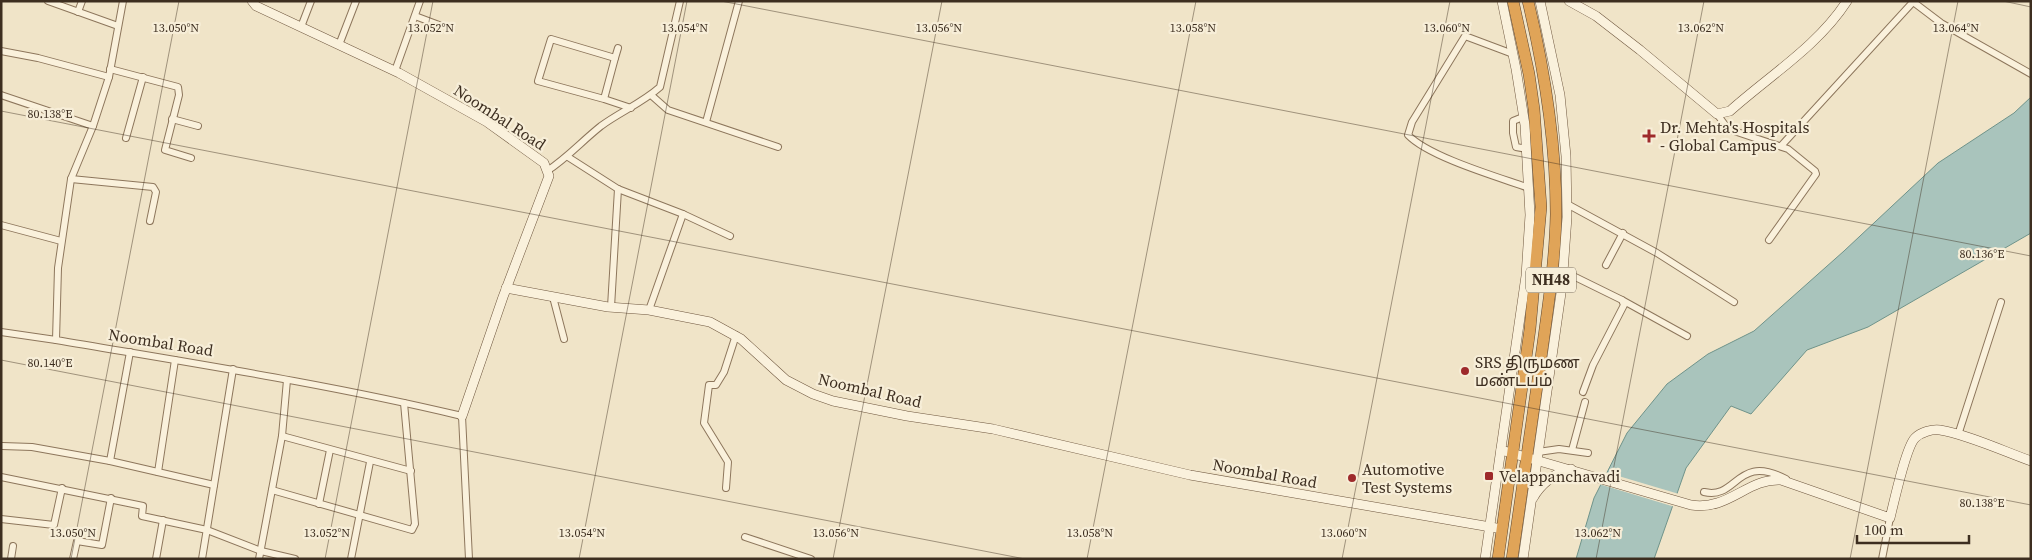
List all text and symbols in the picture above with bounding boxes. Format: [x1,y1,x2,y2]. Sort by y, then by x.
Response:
text: 13.050°N [153,20,199,36]
text: 13.052°N [408,20,454,36]
text: 13.054°N [662,20,708,36]
text: 13.056°N [916,20,962,36]
text: 13.058°N [1170,20,1216,36]
text: 13.060°N [1424,20,1470,36]
text: 13.062°N [1678,20,1724,36]
text: 13.064°N [1933,20,1979,36]
street label: Noombal Road [450,79,550,155]
text: 80.138°E [28,106,72,122]
place label: Dr. Mehta's Hospitals - Global Campus [1660,116,1809,156]
marker: Dr. Mehta's Hospitals - Global Campus [1642,129,1656,143]
text: 80.136°E [1960,246,2004,262]
road number: NH48 [1526,268,1576,292]
street label: Noombal Road [107,323,215,361]
place label: SRS திருமண மண்டபம் [1475,351,1580,391]
text: 80.140°E [28,355,72,371]
marker: SRS திருமண மண்டபம் [1459,365,1471,377]
street label: Noombal Road [816,367,924,413]
street label: Noombal Road [1211,453,1319,493]
place label: Automotive Test Systems [1362,458,1452,498]
place label: Velappanchavadi [1499,465,1620,487]
marker: Velappanchavadi [1483,470,1495,482]
marker: Automotive Test Systems [1346,472,1358,484]
text: 80.138°E [1960,495,2004,511]
scale bar [1857,512,1970,544]
text: 100 m [1864,519,1904,540]
text: 13.050°N [50,525,96,541]
text: 13.052°N [304,525,350,541]
text: 13.054°N [559,525,605,541]
text: 13.056°N [813,525,859,541]
text: 13.058°N [1067,525,1113,541]
text: 13.060°N [1321,525,1367,541]
text: 13.062°N [1575,525,1621,541]

